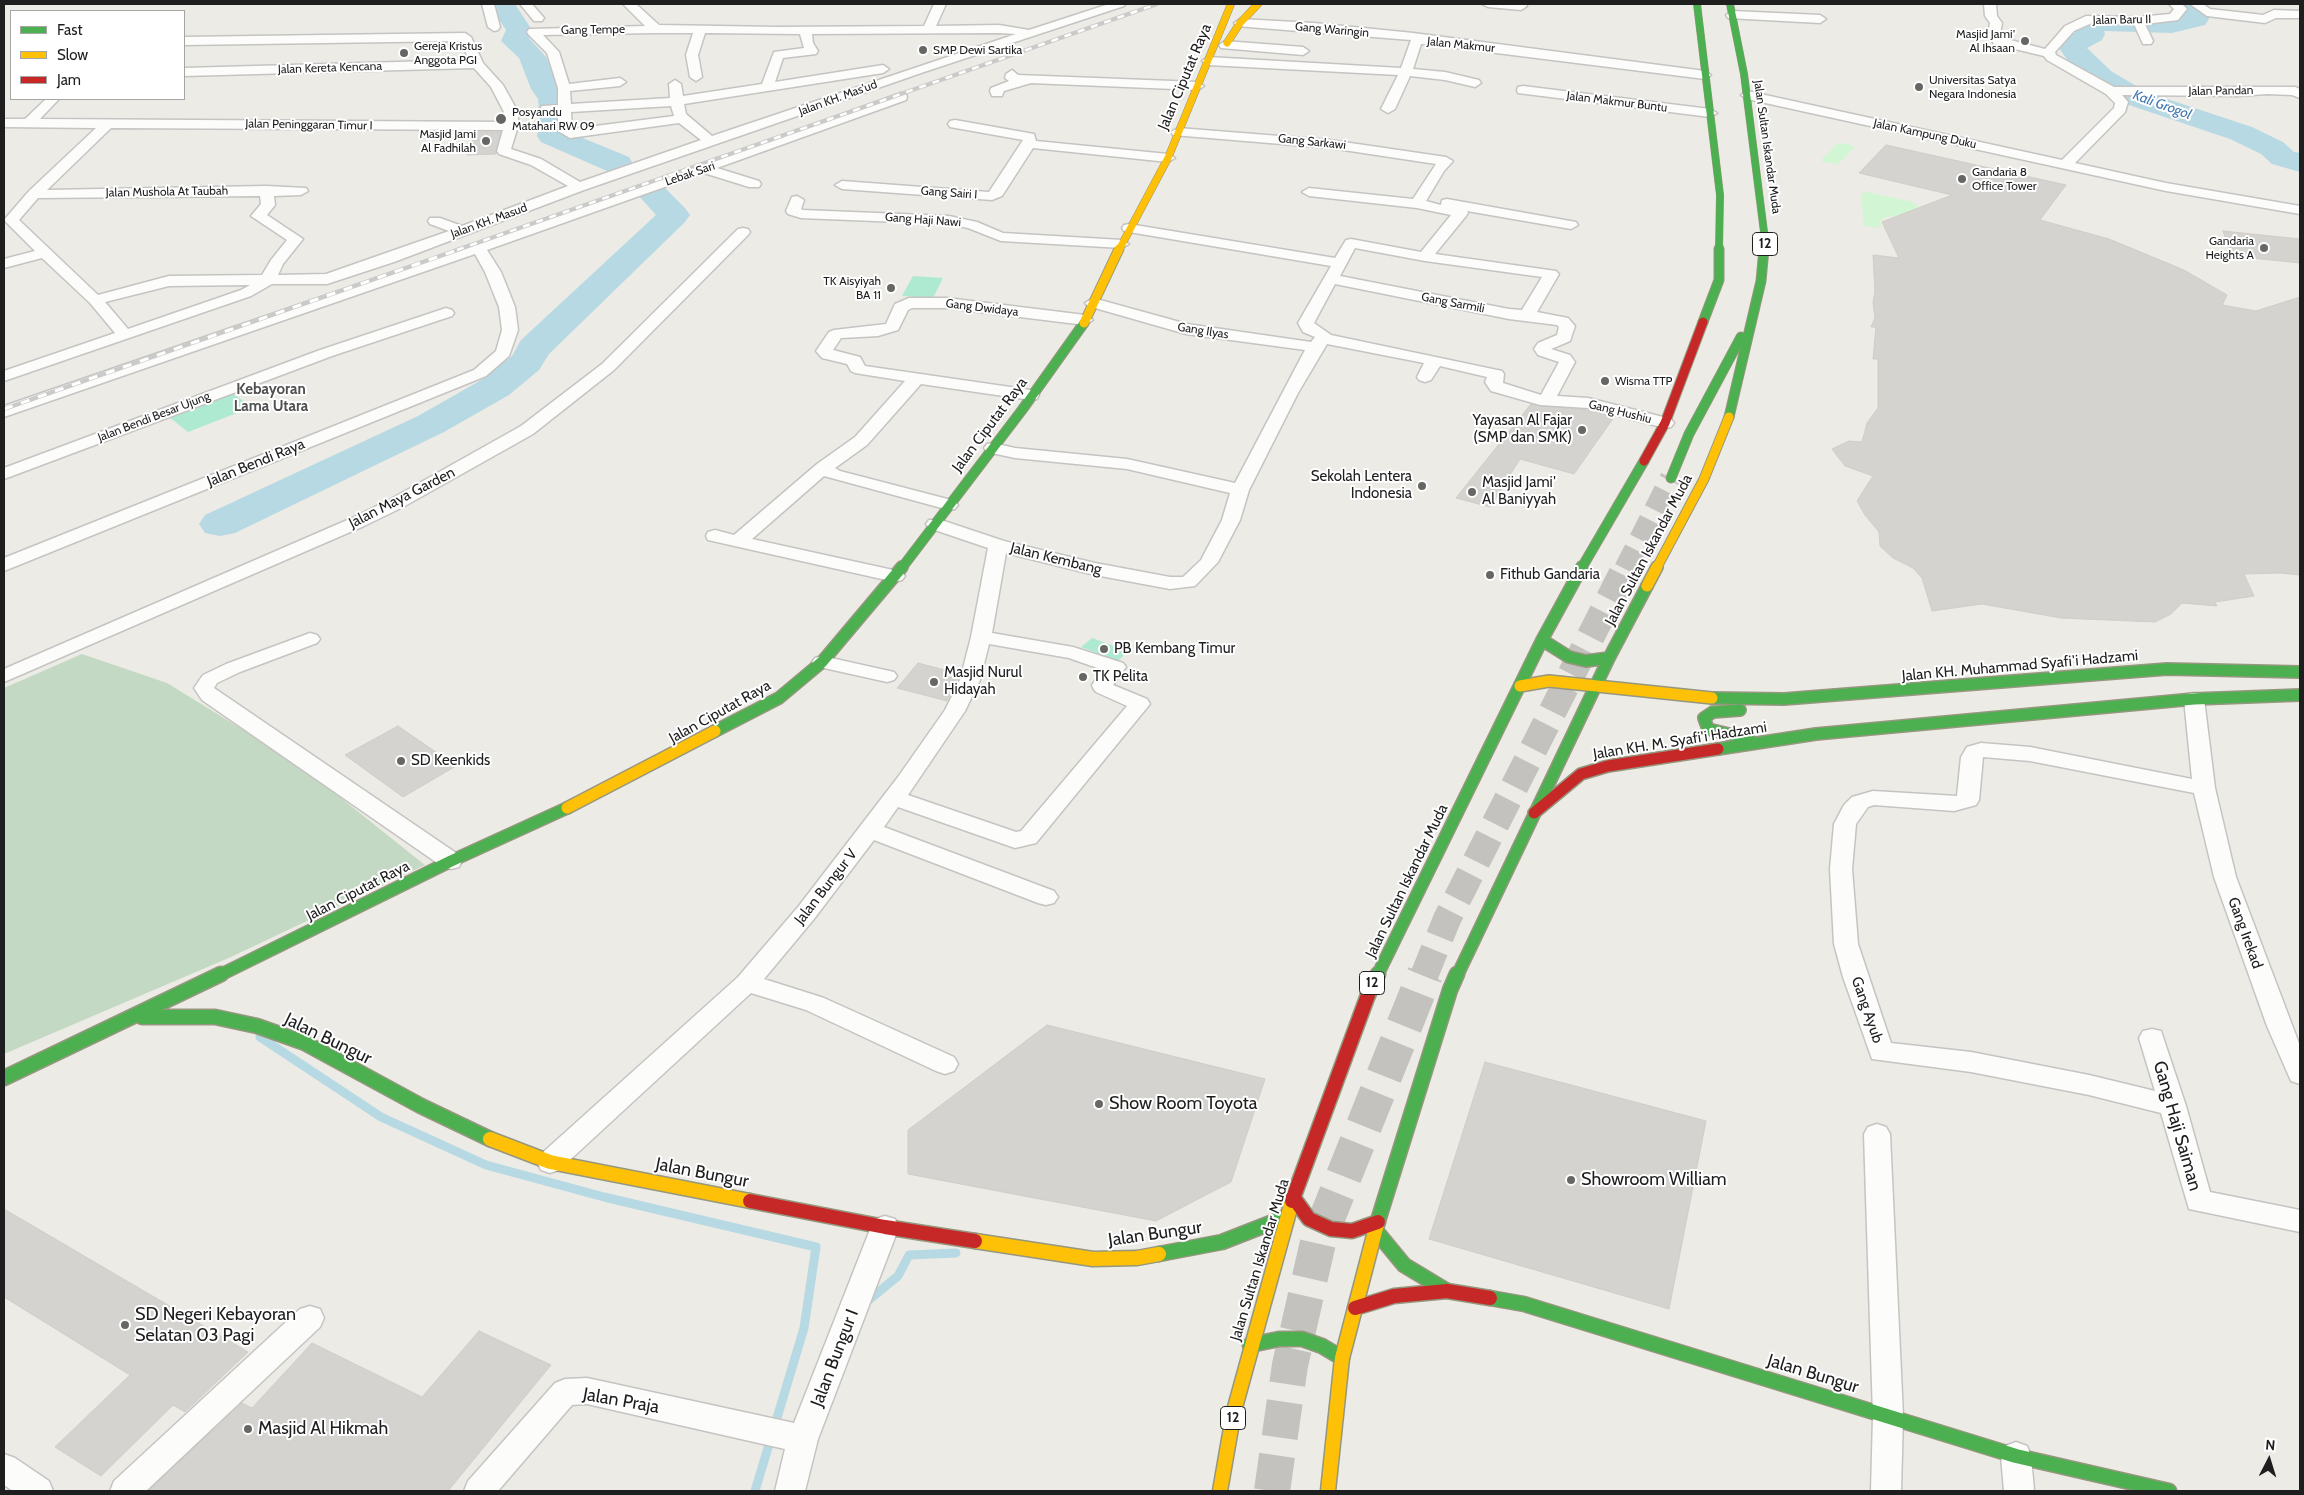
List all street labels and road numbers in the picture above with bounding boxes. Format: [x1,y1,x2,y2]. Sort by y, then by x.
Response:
street label: Jalan Baru II [2093,12,2151,28]
street label: Gang Waringin [1294,20,1370,40]
street label: Jalan Ciputat Raya [1155,21,1215,133]
street label: Gang Tempe [561,22,625,38]
street label: Jalan Makmur [1426,34,1496,56]
street label: Jalan Kereta Kencana [278,59,382,77]
street label: Jalan KH. Mas'ud [797,77,879,119]
street label: Jalan Sultan Iskandar Muda [1750,79,1784,215]
street label: Jalan Pandan [2188,83,2254,99]
street label: Jalan Makmur Buntu [1566,89,1668,115]
street label: Jalan Kampung Duku [1872,116,1978,152]
street label: Jalan Peninggaran Timur I [245,117,373,133]
street label: Gang Sarkawi [1277,131,1347,153]
street label: Lebak Sari [663,159,717,189]
street label: Jalan Mushola At Taubah [106,184,228,200]
street label: Gang Sairi I [920,184,978,202]
street label: Jalan KH. Masud [449,200,529,242]
street label: Gang Haji Nawi [884,210,962,230]
road number: 12 [1752,232,1778,255]
street label: Gang Sarmili [1420,290,1486,316]
street label: Gang Dwidaya [945,296,1019,320]
street label: Gang Ilyas [1176,320,1230,342]
street label: Jalan Ciputat Raya [949,374,1031,476]
street label: Jalan Bendi Besar Ujung [96,389,212,445]
street label: Gang Hushiu [1587,397,1653,427]
street label: Jalan Bendi Raya [204,435,308,491]
street label: Jalan Maya Garden [346,464,458,532]
street label: Jalan Sultan Iskandar Muda [1601,471,1697,629]
street label: Jalan Kembang [1008,539,1104,579]
street label: Jalan KH. Muhammad Syafi'i Hadzami [1901,647,2139,685]
street label: Jalan Ciputat Raya [666,677,774,747]
street label: Jalan KH. M. Syafi'i Hadzami [1592,718,1768,764]
street label: Jalan Sultan Iskandar Muda [1362,801,1452,961]
street label: Jalan Bungur V [791,846,861,928]
street label: Jalan Ciputat Raya [303,857,413,925]
street label: Gang Irekad [2224,895,2266,971]
road number: 12 [1360,971,1384,994]
street label: Gang Ayub [1847,974,1887,1046]
street label: Jalan Bungur [281,1009,375,1069]
street label: Gang Haji Saiman [2148,1059,2206,1193]
street label: Jalan Bungur [654,1153,750,1193]
street label: Jalan Sultan Iskandar Muda [1227,1177,1293,1343]
street label: Jalan Bungur [1107,1217,1203,1251]
street label: Jalan Bungur I [806,1306,864,1410]
street label: Jalan Bungur [1765,1350,1861,1398]
street label: Jalan Praja [581,1384,661,1418]
road number: 12 [1220,1406,1246,1430]

